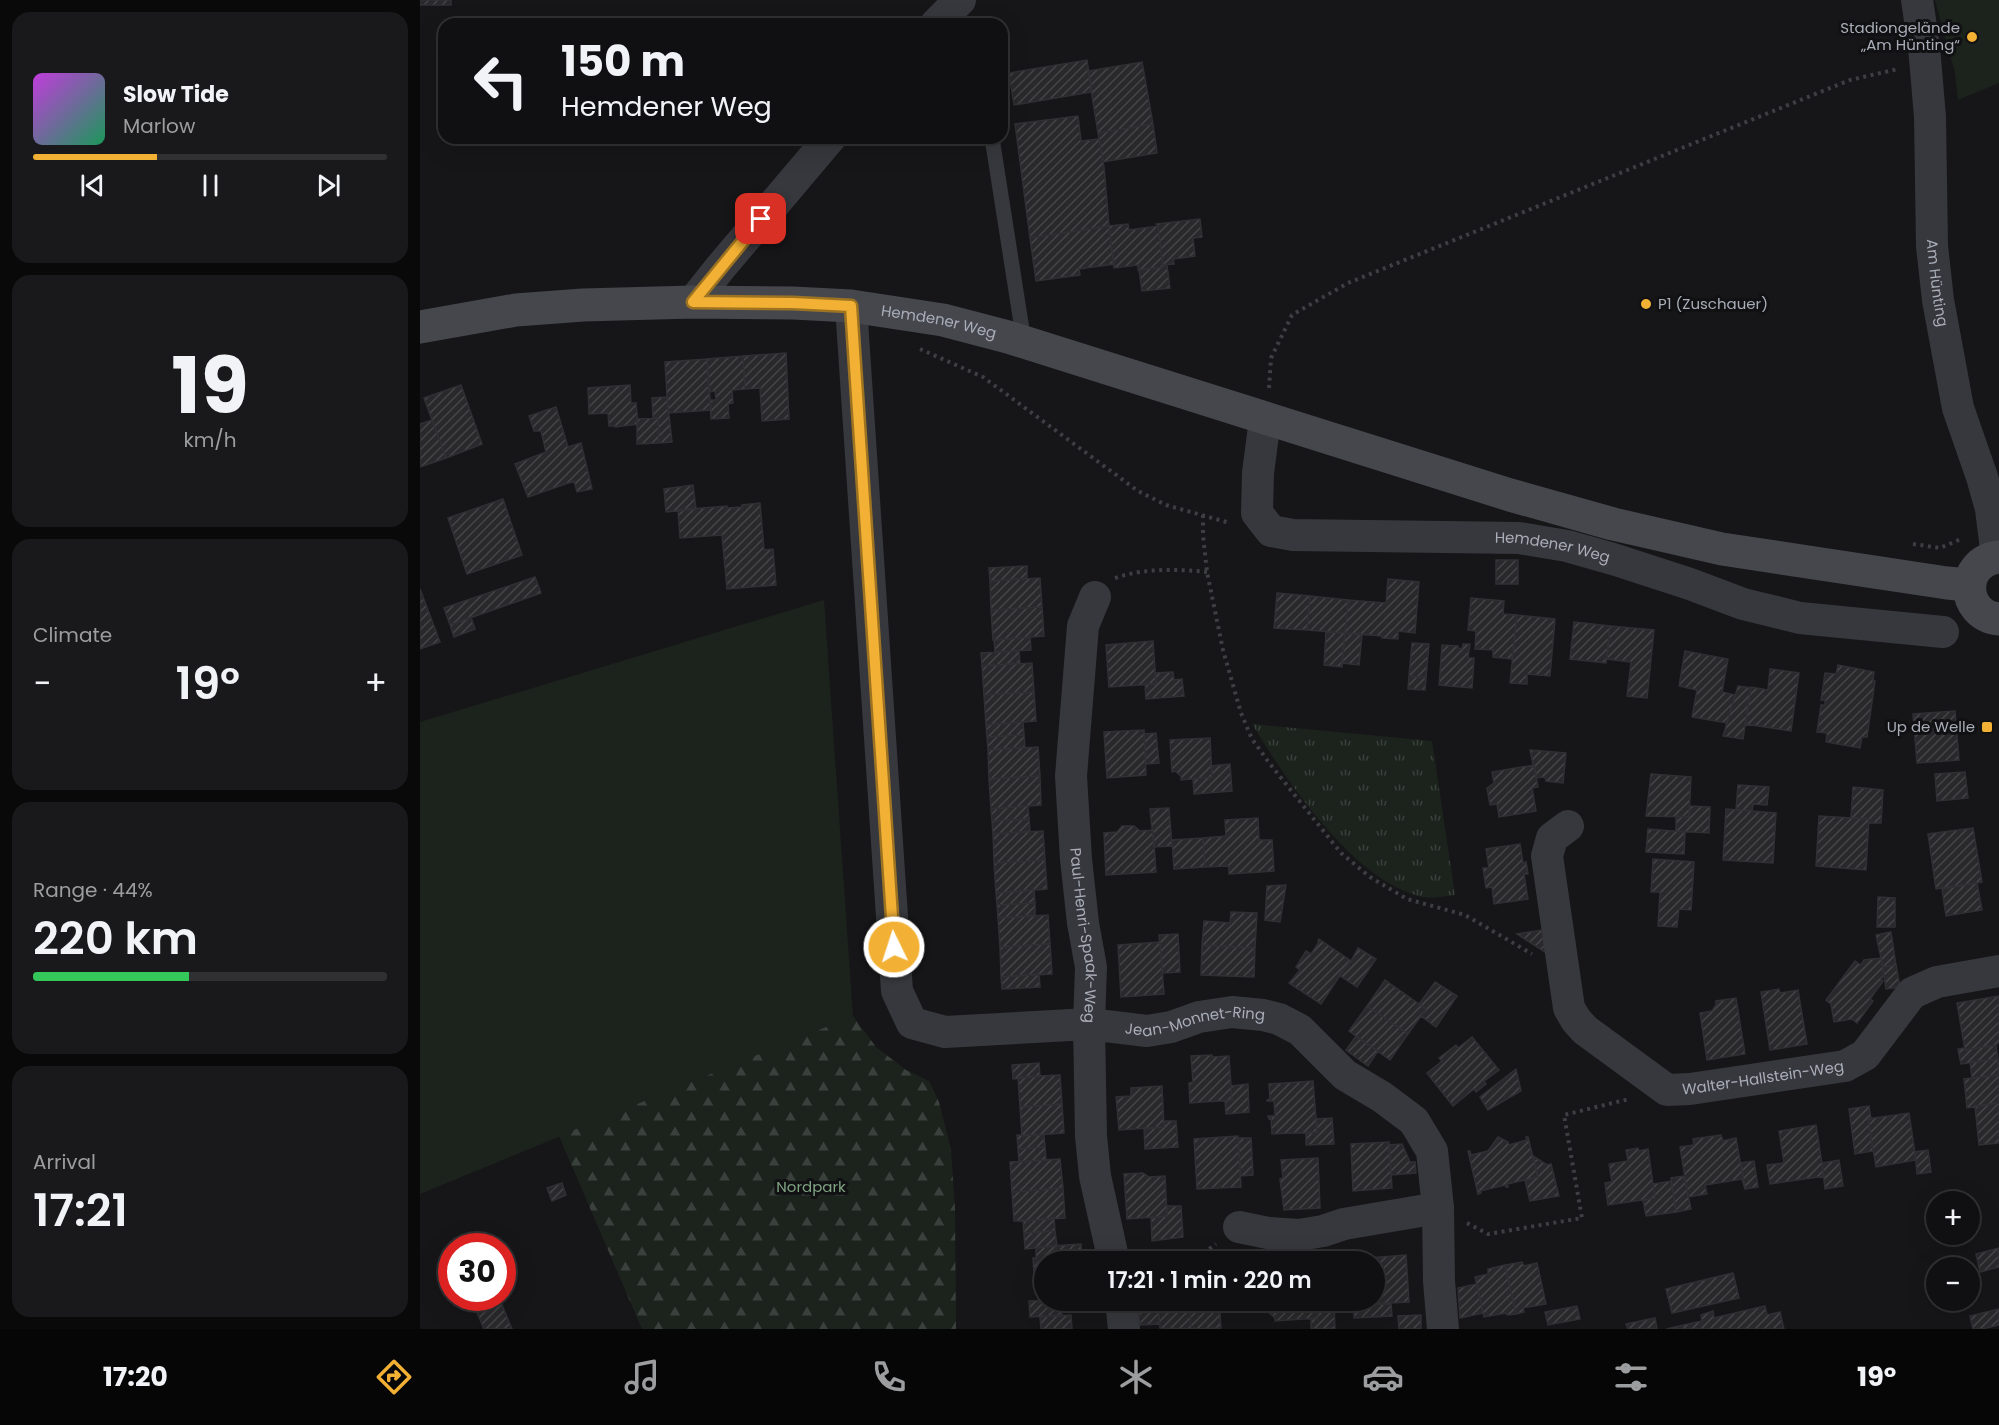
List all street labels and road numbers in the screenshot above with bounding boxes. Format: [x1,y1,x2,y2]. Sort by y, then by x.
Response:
street label: Am Hünting [1922,239,1954,328]
street label: Hemdener Weg [880,300,999,344]
street label: Hemdener Weg [1495,526,1613,568]
street label: Paul-Henri-Spaak-Weg [1065,847,1102,1024]
street label: Jean-Monnet-Ring [1124,1001,1266,1042]
street label: Walter-Hallstein-Weg [1682,1055,1845,1099]

